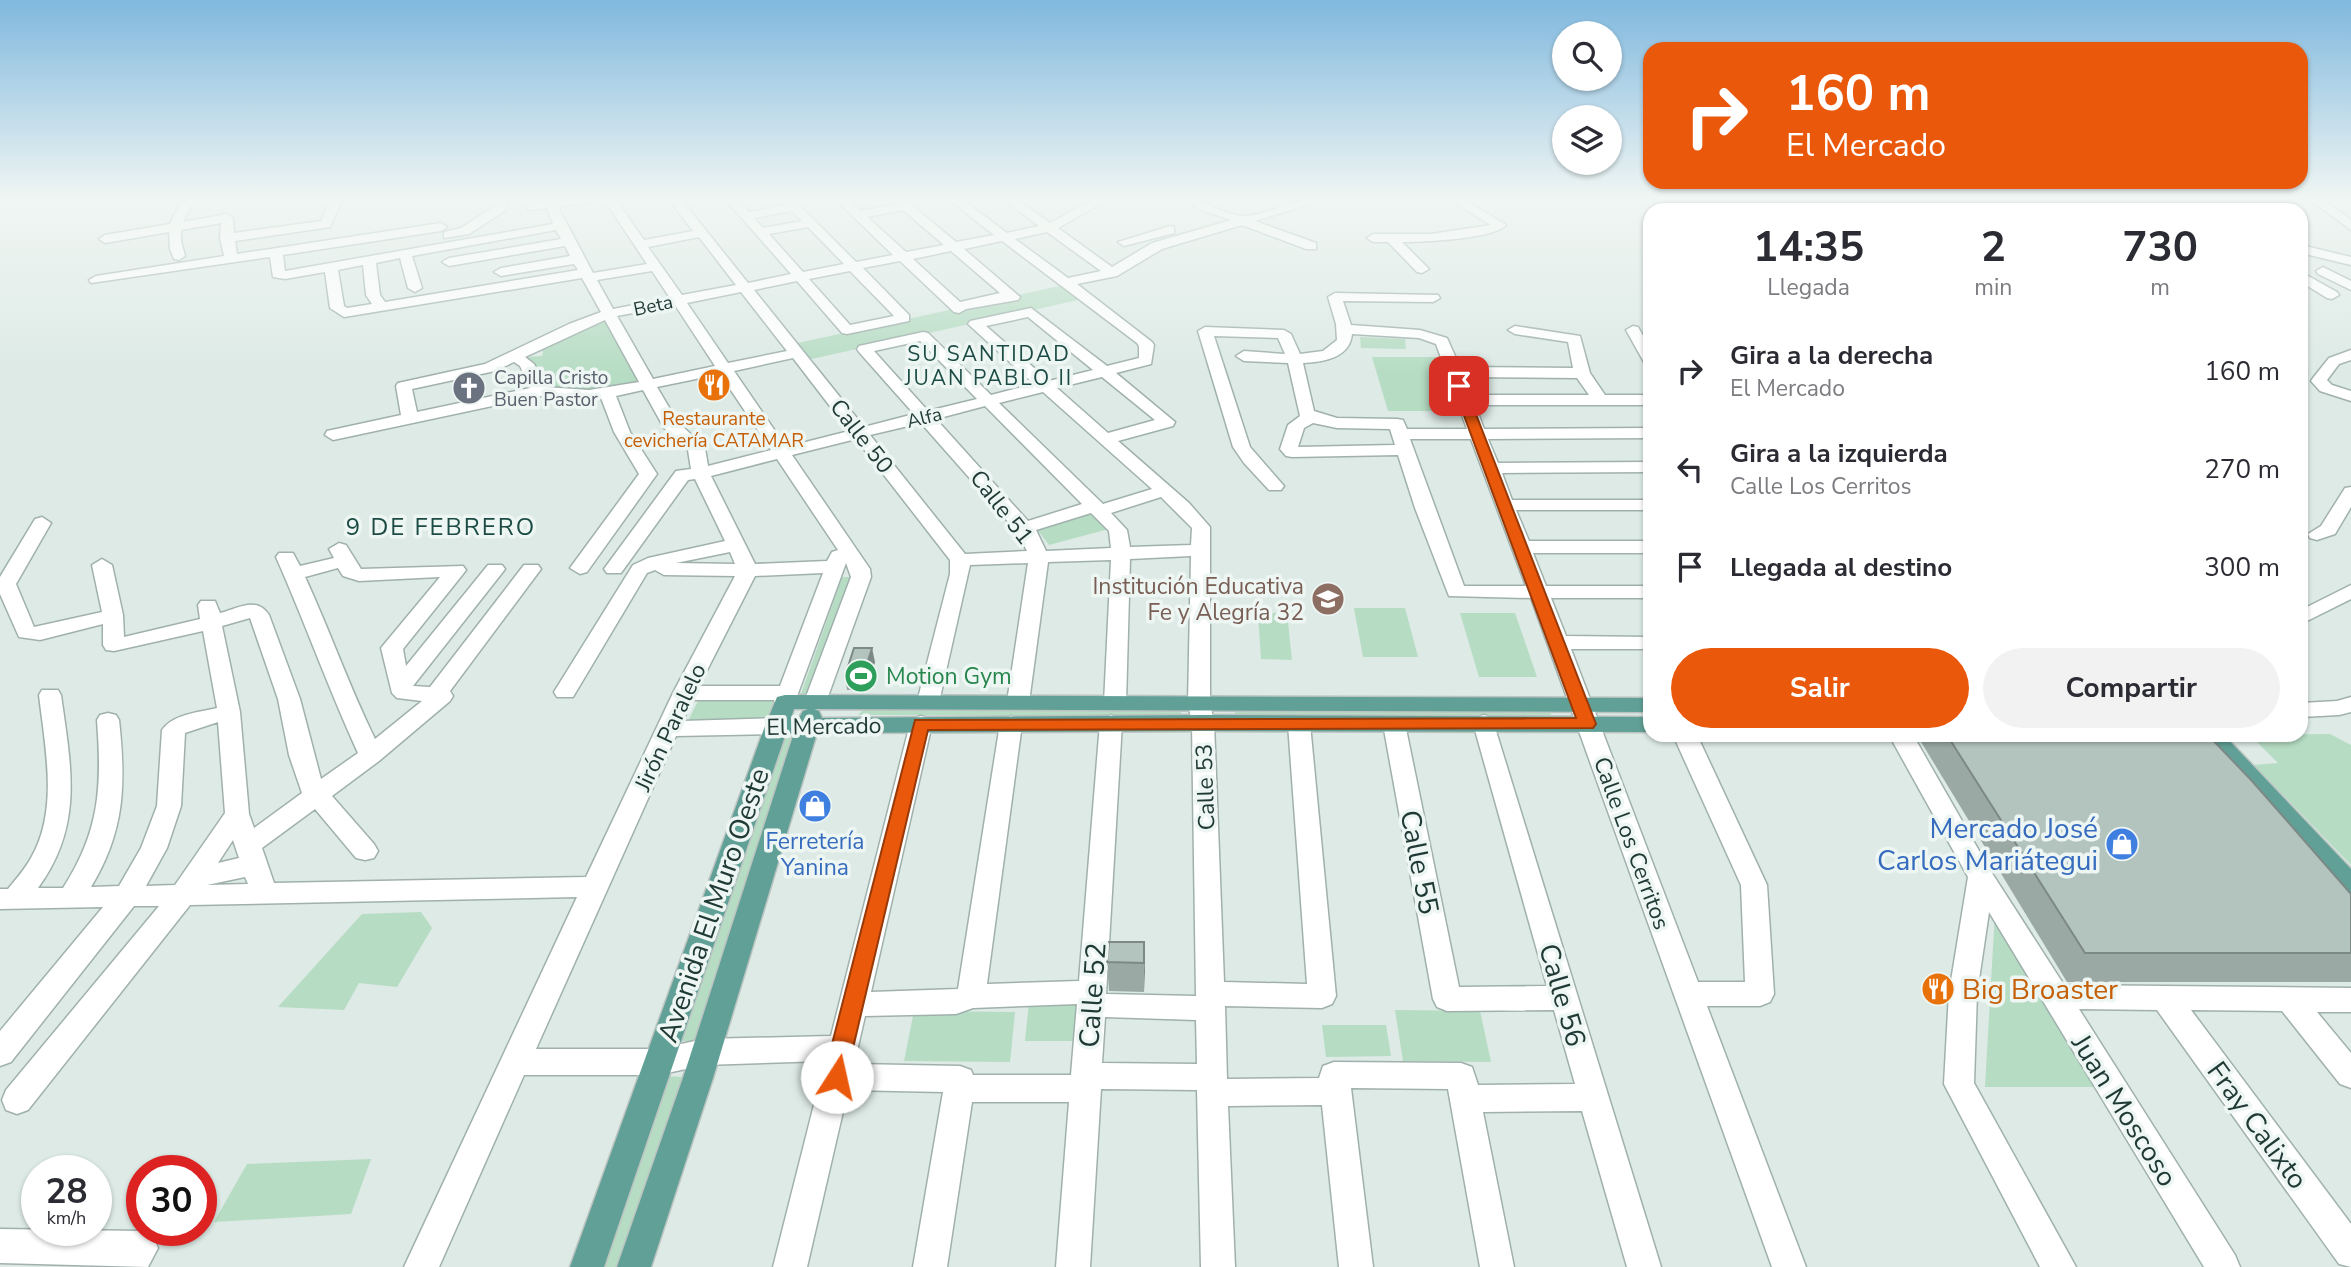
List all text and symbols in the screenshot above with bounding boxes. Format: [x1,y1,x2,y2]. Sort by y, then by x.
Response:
map controls [1552,21,1622,175]
button: search [1552,21,1622,91]
text: 160 m [1786,60,1930,127]
icon: right [1671,70,1762,161]
button: layers [1552,105,1622,175]
text: El Mercado [1786,124,1946,167]
text: 14:35 [1753,219,1864,276]
text: 2 [1981,219,2006,276]
text: 730 [2122,219,2198,276]
text: Llegada [1767,272,1850,303]
text: min [1974,272,2012,303]
text: m [2150,272,2170,303]
street label: Beta [631,289,675,323]
text: Gira a la derecha [1730,338,1933,373]
district label: SU SANTIDAD JUAN PABLO II [904,340,1073,392]
icon: right [1671,352,1709,390]
text: 160 m [2204,354,2280,389]
pin [1429,356,1489,416]
place label: Capilla Cristo Buen Pastor [494,365,608,413]
restaurant icon: Restaurante cevichería CATAMAR [695,366,733,404]
icon: arrive [1440,367,1478,405]
church icon: Capilla Cristo Buen Pastor [450,369,488,407]
text: El Mercado [1730,373,1845,404]
street label: Calle 50 [823,393,900,480]
street label: Alfa [904,401,945,435]
place label: Restaurante cevichería CATAMAR [624,406,804,454]
text: Gira a la izquierda [1730,436,1948,471]
icon: left [1671,450,1709,488]
text: 270 m [2204,452,2280,487]
street label: Calle 51 [963,464,1040,551]
text: Calle Los Cerritos [1730,471,1912,502]
district label: 9 DE FEBRERO [346,511,536,543]
icon: arrive [1671,548,1709,586]
text: Llegada al destino [1730,550,1952,585]
text: 300 m [2204,550,2280,585]
place label: Institución Educativa Fe y Alegría 32 [1092,571,1304,628]
school or university icon: Institución Educativa Fe y Alegría 32 [1309,580,1347,618]
button: Salir [1671,648,1969,728]
button: Compartir [1983,648,2280,728]
sports icon: Motion Gym [842,657,880,695]
street label: Jirón Paralelo [627,658,714,797]
place label: Motion Gym [886,661,1012,692]
street label: El Mercado [766,710,882,743]
street label: Calle 53 [1188,743,1223,831]
street label: Calle Los Cerritos [1586,753,1677,934]
street label: Avenida El Muro Oeste [649,763,779,1048]
shop icon: Ferretería Yanina [796,787,834,825]
street label: Calle 55 [1390,807,1448,918]
place label: Mercado José Carlos Mariátegui [1877,810,2098,880]
shop icon: Mercado José Carlos Mariátegui [2103,825,2141,863]
place label: Ferretería Yanina [766,826,864,883]
street label: Calle 56 [1529,939,1595,1051]
street label: Calle 52 [1070,941,1116,1049]
restaurant icon: Big Broaster [1919,970,1957,1008]
place label: Big Broaster [1962,971,2118,1009]
street label: Juan Moscoso [2062,1026,2186,1194]
position arrow [800,1040,874,1114]
street label: Fray Calixto [2198,1054,2316,1197]
speed limit sign: 30 [126,1155,217,1246]
text: 28 [45,1168,88,1215]
text: km/h [47,1206,86,1230]

